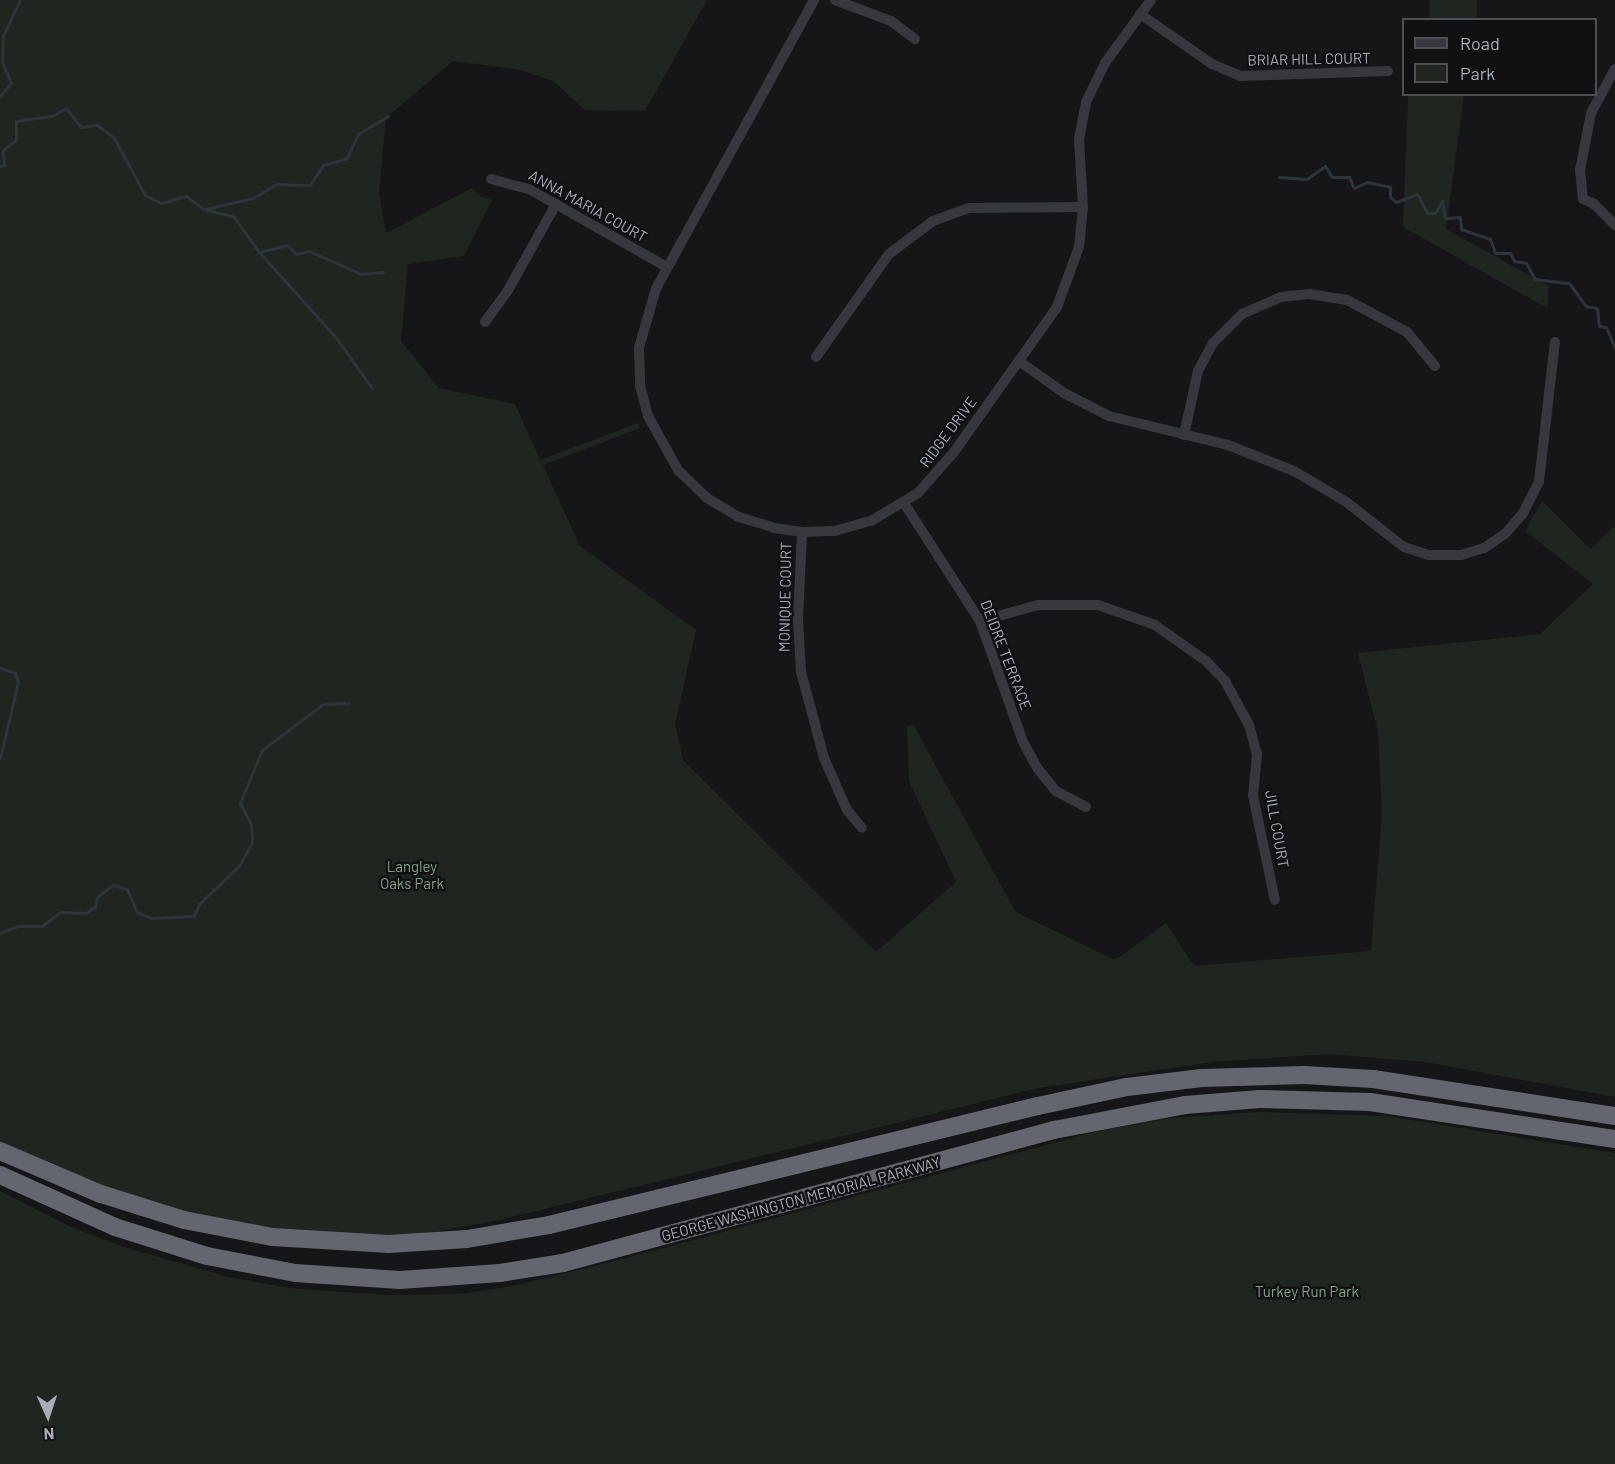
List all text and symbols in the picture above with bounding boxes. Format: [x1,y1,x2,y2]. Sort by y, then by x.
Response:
legend [1402,18,1597,96]
text: Road [1460,32,1500,54]
street label: BRIAR HILL COURT [1247,49,1371,69]
text: Park [1460,62,1495,84]
street label: ANNA MARIA COURT [526,166,650,246]
street label: RIDGE DRIVE [916,393,980,471]
street label: MONIQUE COURT [775,542,795,652]
street label: DEIDRE TERRACE [977,597,1035,713]
street label: JILL COURT [1261,789,1293,869]
park label: Langley Oaks Park [380,857,444,892]
street label: GEORGE WASHINGTON MEMORIAL PARKWAY [659,1153,943,1245]
park label: Turkey Run Park [1255,1283,1359,1301]
north arrow [18,1386,78,1446]
text: N [43,1425,55,1444]

